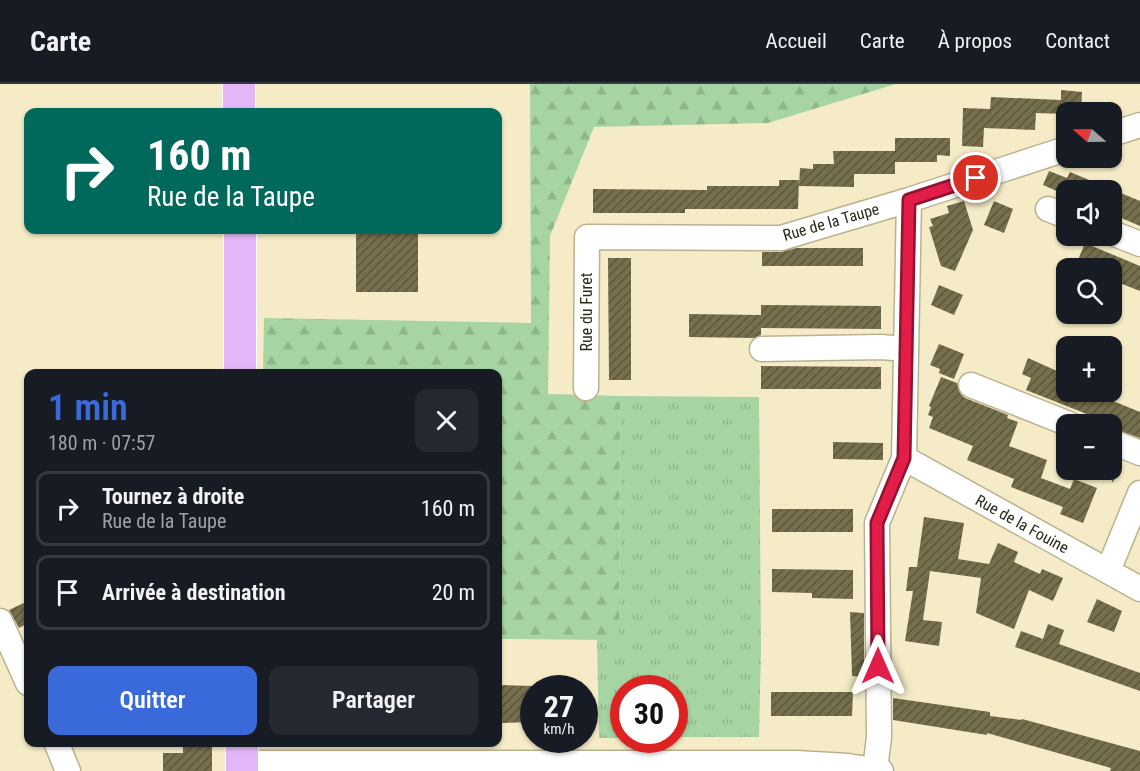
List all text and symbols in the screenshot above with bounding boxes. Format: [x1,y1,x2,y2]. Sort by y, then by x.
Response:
text: Carte [30,25,91,58]
text: Accueil [766,29,827,53]
text: Carte [860,29,905,53]
text: À propos [938,29,1012,53]
text: Contact [1045,29,1110,53]
north arrow [1056,102,1122,168]
map controls [1056,102,1122,480]
text: 160 m [147,131,252,180]
icon: right [48,132,126,210]
pin [950,152,1001,203]
icon: arrive [959,161,992,194]
button: sound [1056,180,1122,246]
text: Rue de la Taupe [147,181,315,213]
street label: Rue de la Taupe [781,199,881,245]
button: search [1056,258,1122,324]
street label: Rue du Furet [577,272,596,351]
button: + [1056,336,1122,402]
text: 1 min [48,387,128,429]
button: close [415,389,478,452]
button: − [1056,414,1122,480]
text: 180 m · 07:57 [48,431,155,455]
text: Tournez à droite [102,484,244,509]
street label: Rue de la Fouine [972,491,1072,557]
icon: right [51,492,84,525]
text: 160 m [421,496,475,521]
text: Rue de la Taupe [102,509,226,533]
icon: arrive [51,576,84,609]
text: Arrivée à destination [102,580,286,605]
text: 20 m [432,580,475,605]
position arrow [846,634,910,698]
button: Quitter [48,666,257,735]
button: Partager [269,666,478,735]
speed limit sign: 30 [610,675,688,753]
text: 27 [544,689,574,724]
text: km/h [544,720,574,738]

